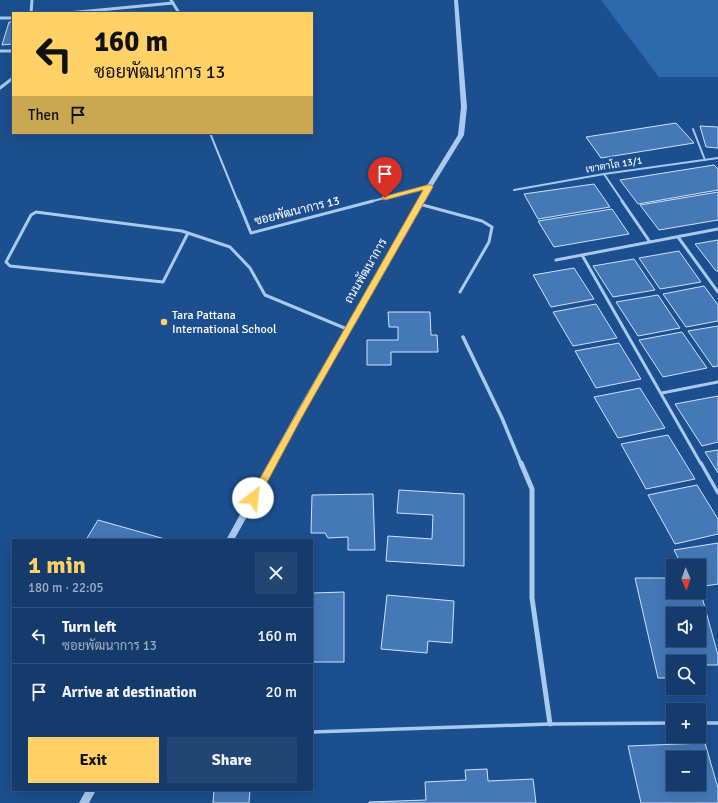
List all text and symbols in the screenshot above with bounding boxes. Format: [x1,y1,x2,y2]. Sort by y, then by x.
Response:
text: 160 m [94,25,168,59]
icon: left [28,28,80,80]
text: ซอยพัฒนาการ 13 [94,61,225,83]
icon: arrive [67,104,89,126]
text: Then [28,106,59,124]
street label: เขาตาโล 13/1 [585,154,643,175]
pin [368,157,402,198]
icon: arrive [374,163,396,185]
street label: ซอยพัฒนาการ 13 [253,193,341,229]
street label: ถนนพัฒนาการ [341,236,391,306]
place label: Tara Pattana International School [172,308,277,337]
marker: Tara Pattana International School [159,317,169,327]
position arrow [232,477,274,519]
text: 1 min [28,550,86,580]
button: close [255,552,297,594]
north arrow [666,559,706,599]
map controls [666,559,706,791]
text: 180 m · 22:05 [28,580,104,596]
button: sound [666,607,706,647]
text: Turn left [62,618,116,636]
icon: left [28,625,50,647]
text: 160 m [257,627,297,645]
text: ซอยพัฒนาการ 13 [62,638,157,654]
button: search [666,655,706,695]
icon: arrive [28,681,50,703]
text: Arrive at destination [62,683,197,701]
text: 20 m [266,683,297,701]
button: + [666,703,706,743]
button: Exit [28,737,159,783]
button: Share [167,737,297,783]
button: − [666,751,706,791]

